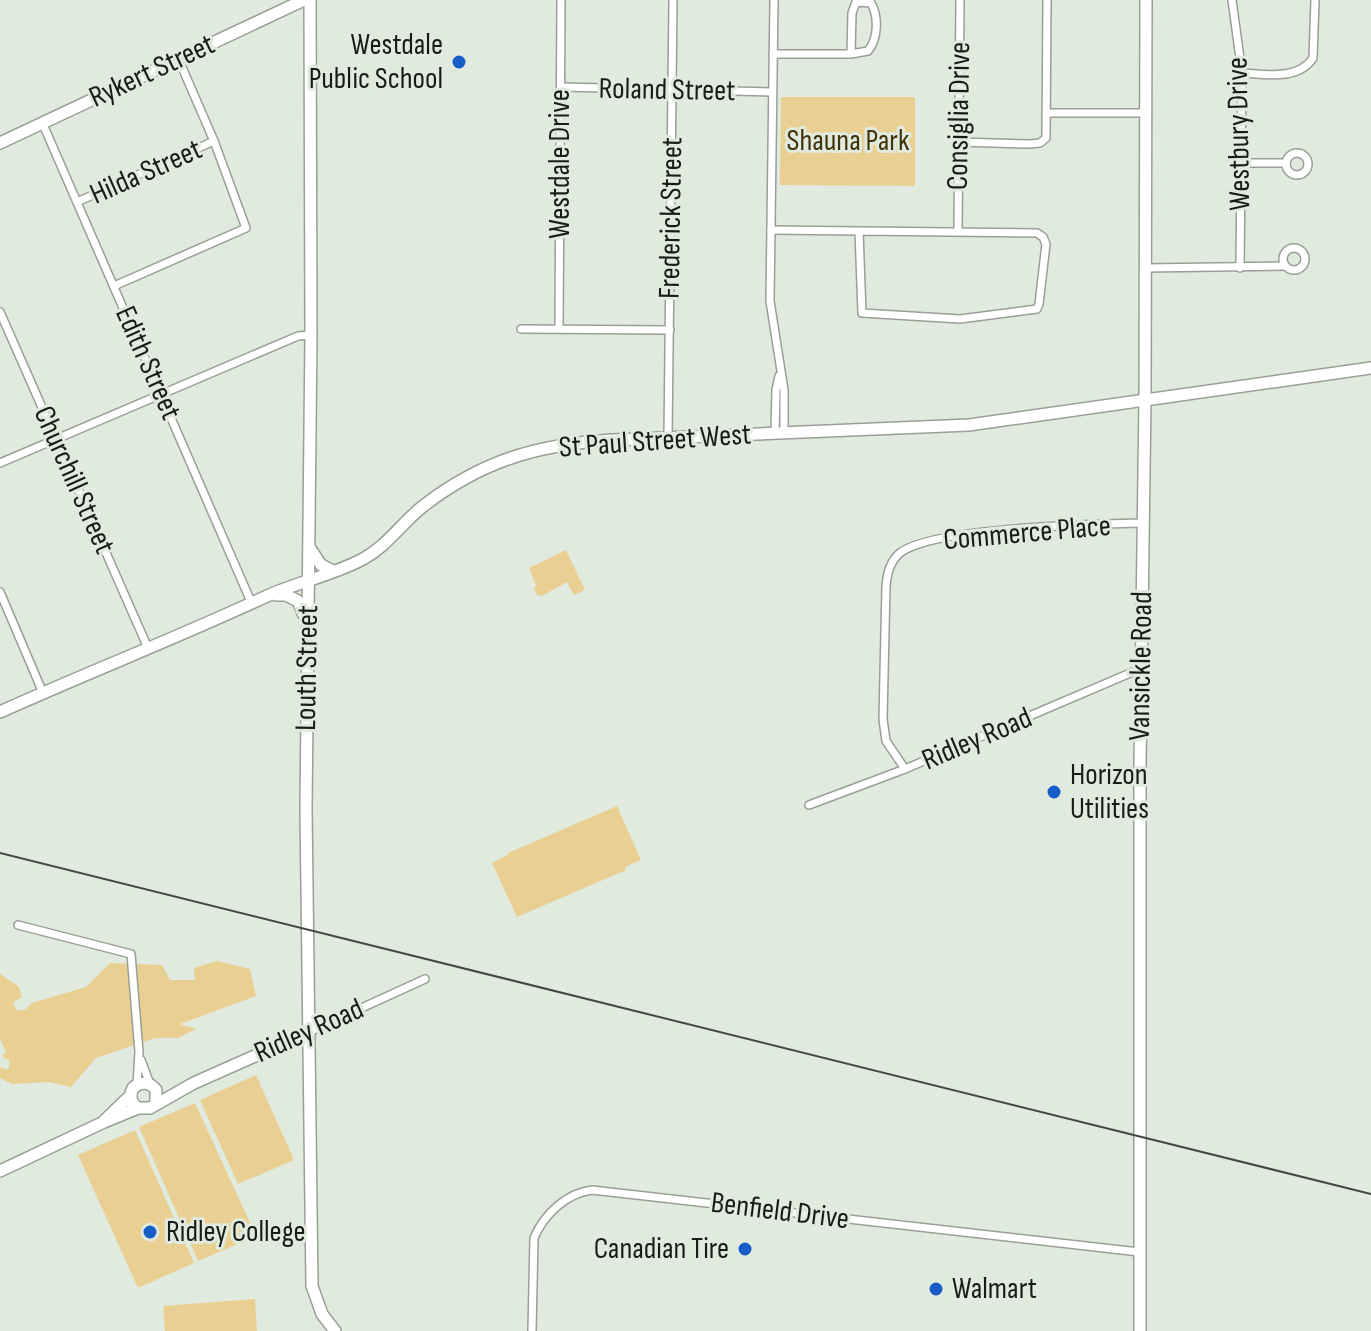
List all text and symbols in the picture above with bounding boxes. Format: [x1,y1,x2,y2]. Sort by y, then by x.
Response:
street label: Rykert Street [84,26,220,116]
place label: Westdale Public School [309,27,443,97]
street label: Consiglia Drive [940,42,978,190]
marker: Westdale Public School [450,53,468,71]
street label: Westbury Drive [1220,57,1258,211]
street label: Roland Street [598,71,736,109]
street label: Westdale Drive [542,89,578,239]
park label: Shauna Park [787,123,910,159]
street label: Hilda Street [85,131,207,213]
street label: Frederick Street [652,137,690,299]
street label: Edith Street [107,301,189,425]
street label: Churchill Street [25,401,123,559]
street label: St Paul Street West [558,416,752,466]
street label: Commerce Place [942,508,1112,558]
street label: Vansickle Road [1122,591,1160,741]
street label: Louth Street [288,605,326,731]
street label: Ridley Road [917,700,1037,778]
place label: Horizon Utilities [1070,757,1149,827]
marker: Horizon Utilities [1045,783,1063,801]
street label: Ridley Road [249,991,369,1071]
street label: Benfield Drive [709,1185,851,1237]
place label: Ridley College [166,1214,306,1250]
marker: Ridley College [141,1223,159,1241]
place label: Canadian Tire [594,1231,729,1267]
marker: Canadian Tire [736,1240,754,1258]
place label: Walmart [952,1271,1037,1307]
marker: Walmart [927,1280,945,1298]

